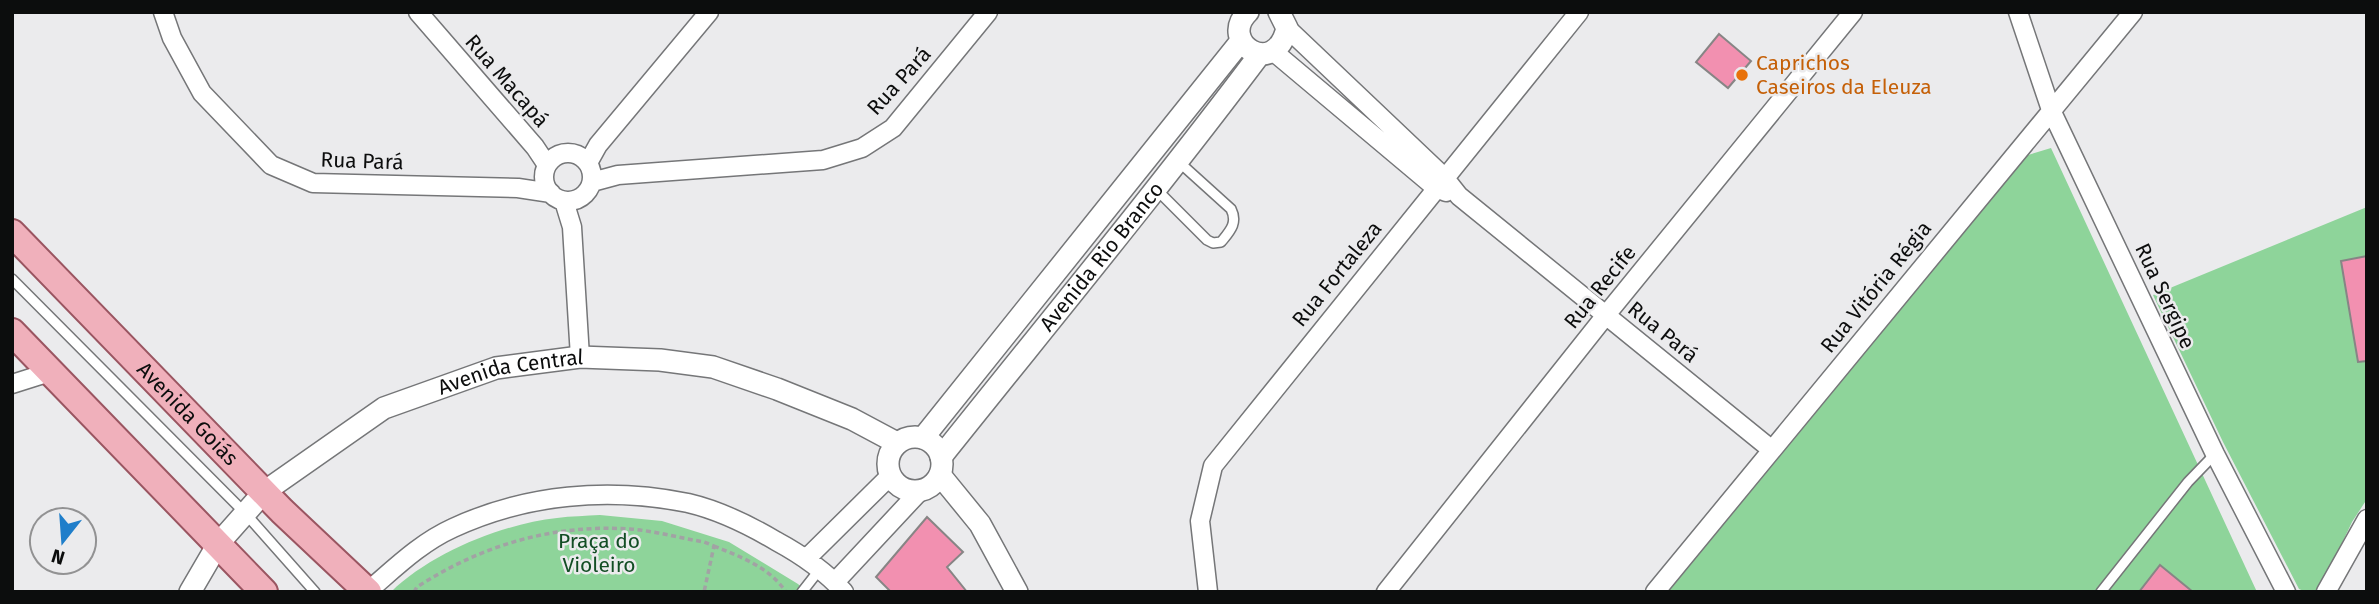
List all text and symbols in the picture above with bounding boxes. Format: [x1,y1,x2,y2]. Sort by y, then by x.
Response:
street label: Rua Macapá [460,29,554,133]
street label: Rua Pará [862,41,936,121]
place label: Caprichos Caseiros da Eleuza [1756,50,1932,100]
marker: Caprichos Caseiros da Eleuza [1734,67,1750,83]
street label: Rua Pará [320,147,404,175]
street label: Avenida Rio Branco [1034,177,1169,336]
street label: Rua Fortaleza [1287,216,1387,332]
street label: Rua Vitória Régia [1815,216,1937,358]
street label: Rua Sergipe [2129,239,2201,353]
street label: Rua Recife [1558,240,1642,334]
street label: Rua Pará [1622,296,1704,368]
street label: Avenida Central [434,344,584,401]
street label: Avenida Goiás [132,357,244,471]
north arrow [28,506,98,576]
park label: Praça do Violeiro [558,528,640,578]
text: N [49,544,68,570]

